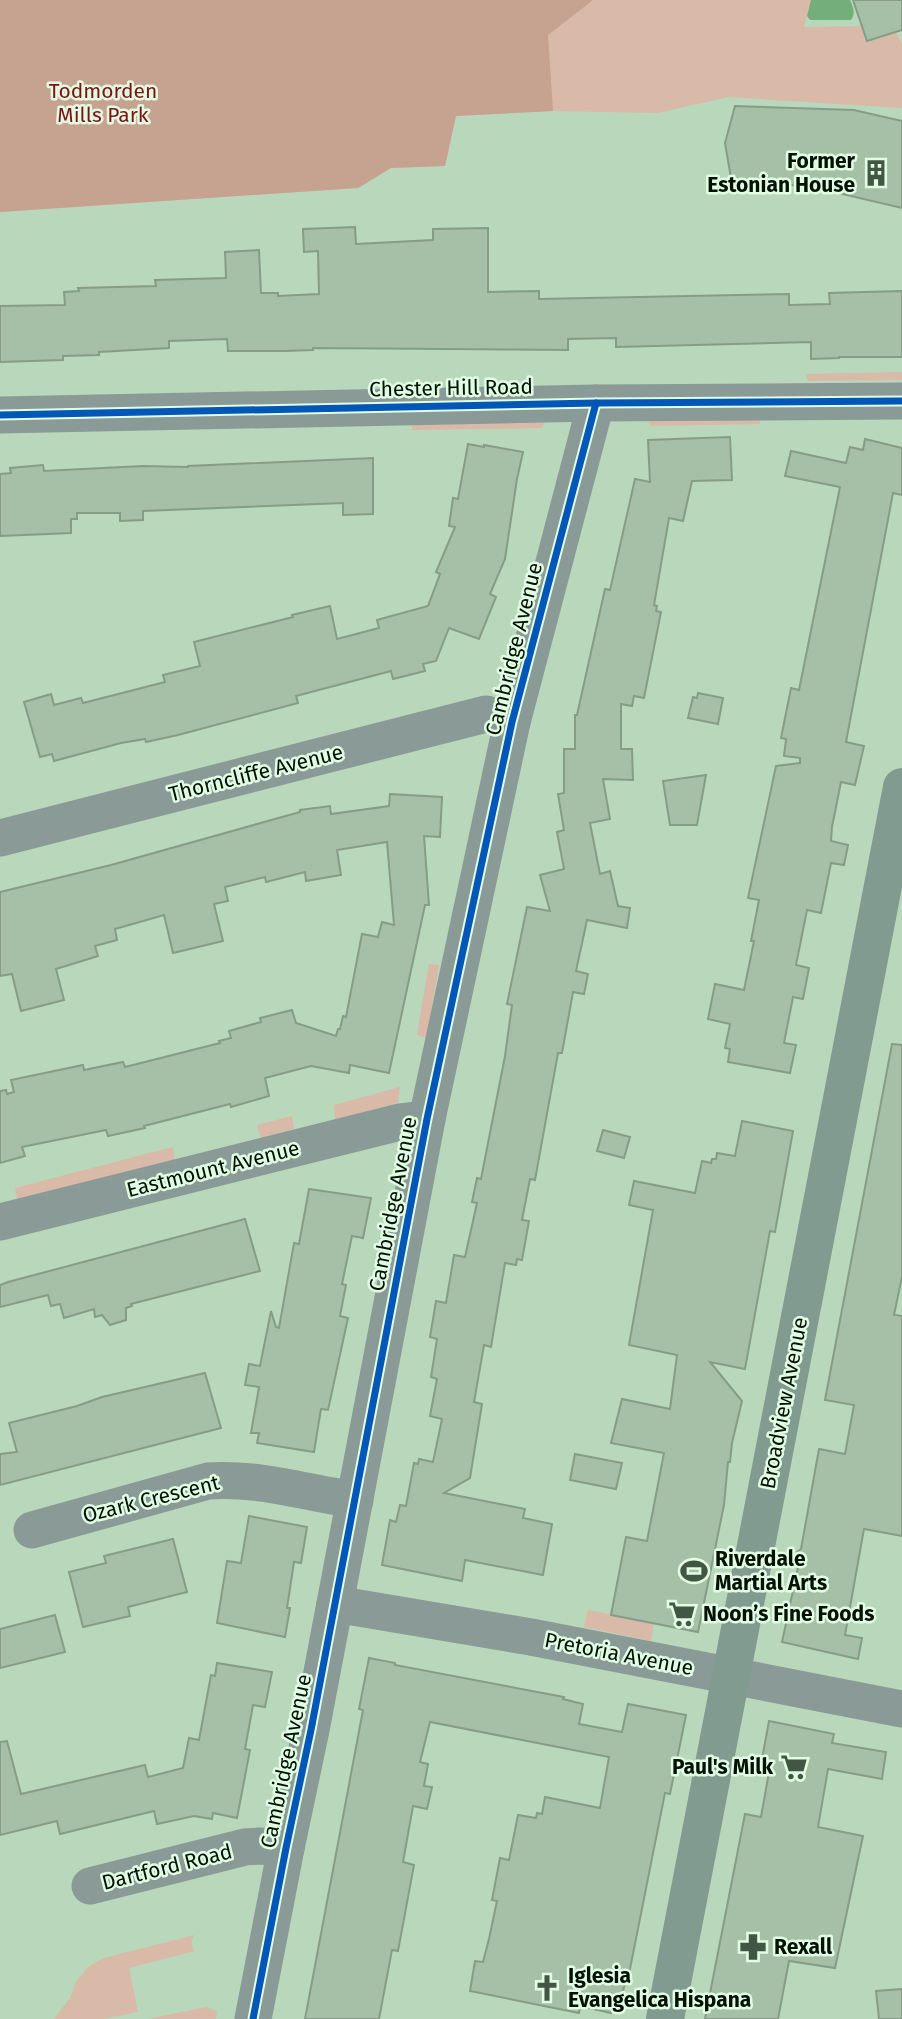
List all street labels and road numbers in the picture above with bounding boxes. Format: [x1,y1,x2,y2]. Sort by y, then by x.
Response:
street label: Chester Hill Road [369,374,533,402]
street label: Cambridge Avenue [480,560,548,738]
street label: Thorncliffe Avenue [166,739,346,807]
street label: Cambridge Avenue [363,1114,423,1294]
street label: Eastmount Avenue [124,1135,302,1203]
street label: Broadview Avenue [755,1315,813,1491]
street label: Ozark Crescent [80,1469,223,1529]
street label: Pretoria Avenue [542,1627,696,1681]
street label: Cambridge Avenue [255,1672,317,1850]
street label: Dartford Road [99,1838,235,1896]

